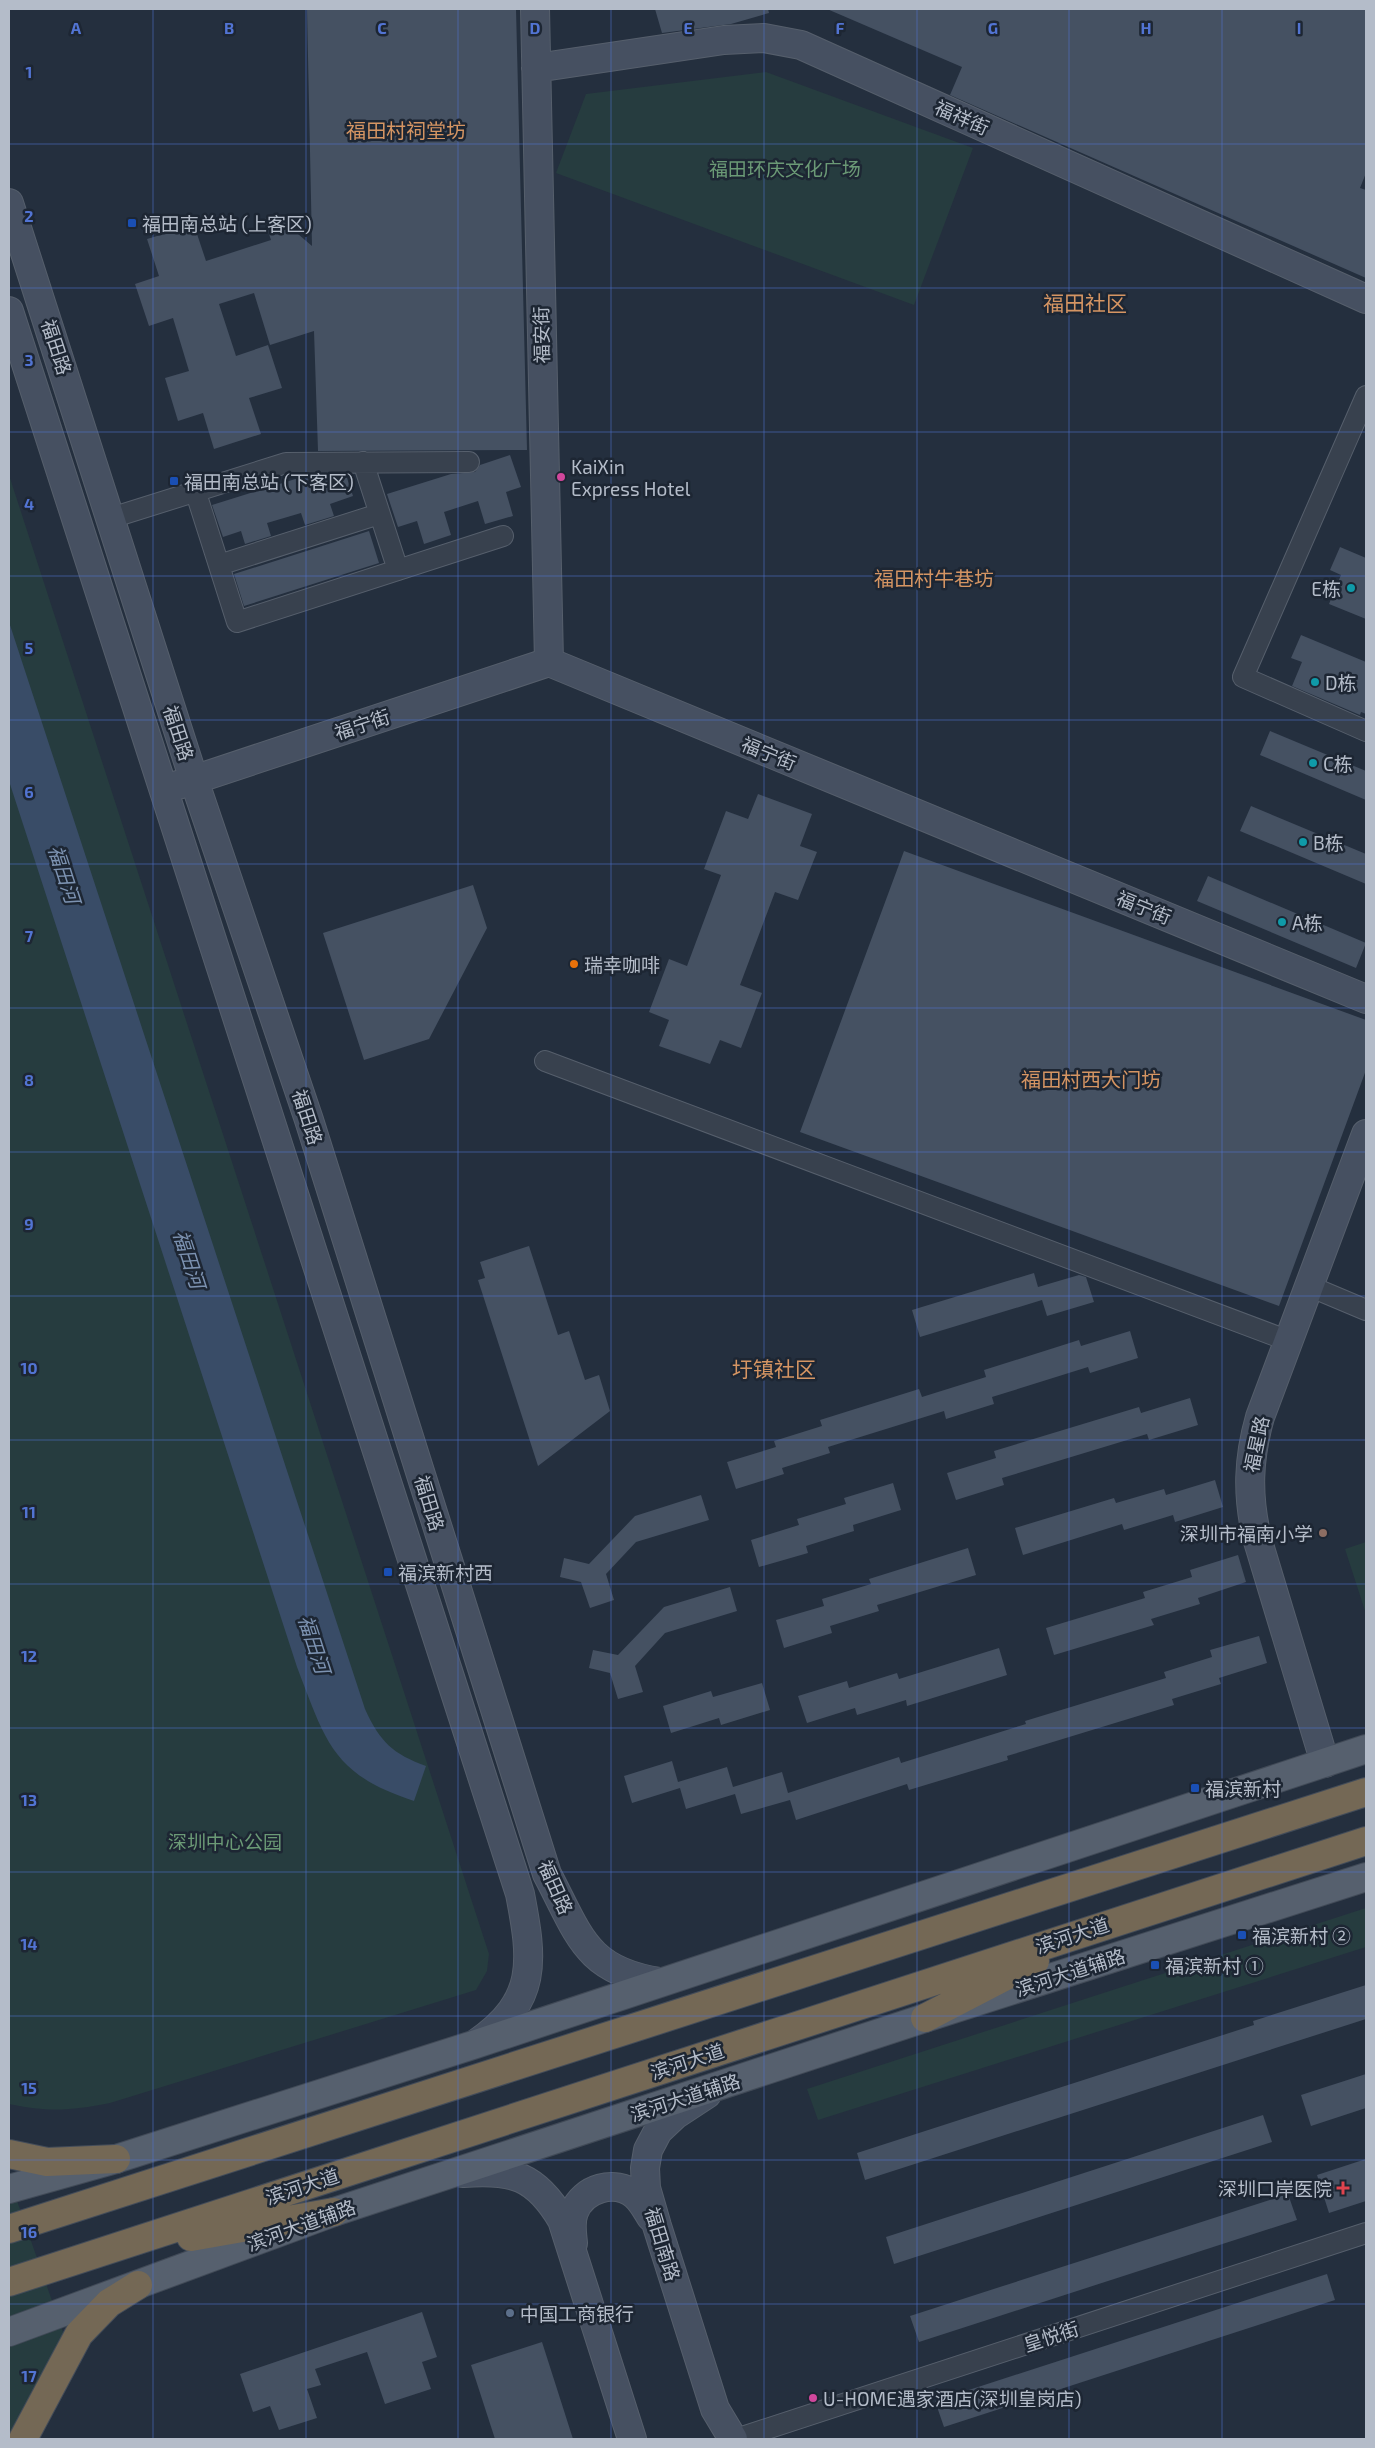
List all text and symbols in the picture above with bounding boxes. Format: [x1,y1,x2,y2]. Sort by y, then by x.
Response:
text: A [71,18,82,37]
text: B [224,18,234,37]
text: C [377,18,387,37]
text: D [530,18,541,37]
text: E [683,18,693,37]
text: F [836,18,845,37]
text: G [988,18,998,37]
text: H [1140,18,1152,37]
text: I [1297,18,1301,37]
text: 1 [26,62,32,81]
street label: 福祥街 [931,95,993,139]
district label: 福田村祠堂坊 [346,118,466,142]
park label: 福田环庆文化广场 [709,157,861,180]
text: 2 [24,206,34,225]
place label: 福田南总站 (上客区) [142,212,312,235]
marker: 福田南总站 (上客区) [126,217,138,229]
district label: 福田社区 [1043,290,1127,315]
street label: 福安街 [529,306,553,364]
street label: 福田路 [37,316,77,378]
text: 3 [24,350,34,369]
place label: KaiXin Express Hotel [571,455,691,500]
place label: 福田南总站 (下客区) [184,470,354,493]
marker: KaiXin Express Hotel [555,471,567,483]
marker: 福田南总站 (下客区) [168,475,180,487]
text: 4 [24,494,34,513]
district label: 福田村牛巷坊 [874,566,994,590]
place label: E栋 [1311,577,1341,600]
marker: E栋 [1345,582,1357,594]
text: 5 [25,638,34,657]
place label: D栋 [1325,671,1357,694]
marker: D栋 [1309,676,1321,688]
street label: 福田路 [159,702,199,764]
street label: 福宁街 [331,704,393,744]
street label: 福宁街 [738,732,800,774]
place label: C栋 [1323,752,1353,775]
marker: C栋 [1307,757,1319,769]
text: 6 [24,782,34,801]
place label: B栋 [1313,831,1344,854]
marker: B栋 [1297,836,1309,848]
water label: 福田河 [44,842,87,910]
street label: 福宁街 [1113,886,1175,928]
place label: A栋 [1292,911,1323,934]
marker: A栋 [1276,916,1288,928]
text: 7 [25,926,34,945]
place label: 瑞幸咖啡 [584,953,660,976]
marker: 瑞幸咖啡 [568,958,580,970]
district label: 福田村西大门坊 [1021,1067,1161,1091]
text: 8 [24,1070,34,1089]
street label: 福田路 [288,1086,328,1148]
text: 9 [24,1214,34,1233]
water label: 福田河 [169,1227,212,1295]
district label: 圩镇社区 [732,1356,816,1381]
text: 10 [20,1358,38,1377]
street label: 福星路 [1239,1414,1273,1474]
street label: 福田路 [411,1472,449,1534]
text: 11 [22,1502,36,1521]
place label: 深圳市福南小学 [1180,1522,1313,1545]
marker: 深圳市福南小学 [1317,1527,1329,1539]
place label: 福滨新村西 [398,1561,493,1584]
marker: 福滨新村西 [382,1566,394,1578]
water label: 福田河 [294,1612,337,1680]
text: 12 [21,1646,37,1665]
place label: 福滨新村 [1205,1777,1281,1800]
marker: 福滨新村 [1189,1782,1201,1794]
text: 13 [21,1790,37,1809]
park label: 深圳中心公园 [168,1830,282,1853]
street label: 福田路 [534,1856,578,1918]
street label: 滨河大道 [1032,1912,1112,1958]
place label: 福滨新村 ② [1252,1924,1351,1947]
marker: 福滨新村 ② [1236,1929,1248,1941]
text: 14 [20,1934,38,1953]
street label: 滨河大道辅路 [1012,1943,1128,2001]
place label: 福滨新村 ① [1165,1954,1264,1977]
marker: 福滨新村 ① [1149,1959,1161,1971]
street label: 滨河大道 [647,2038,727,2084]
street label: 滨河大道辅路 [627,2068,743,2126]
text: 15 [21,2078,37,2097]
street label: 滨河大道 [262,2163,342,2209]
place label: 深圳口岸医院 [1218,2177,1332,2200]
marker: 深圳口岸医院 [1336,2181,1350,2195]
street label: 滨河大道辅路 [243,2195,359,2255]
street label: 福田南路 [641,2204,685,2284]
text: 16 [21,2222,37,2241]
place label: 中国工商银行 [520,2302,634,2325]
marker: 中国工商银行 [504,2307,516,2319]
street label: 皇悦街 [1020,2316,1082,2356]
text: 17 [21,2366,37,2385]
place label: U-HOME遇家酒店(深圳皇岗店) [823,2387,1082,2410]
marker: U-HOME遇家酒店(深圳皇岗店) [807,2392,819,2404]

